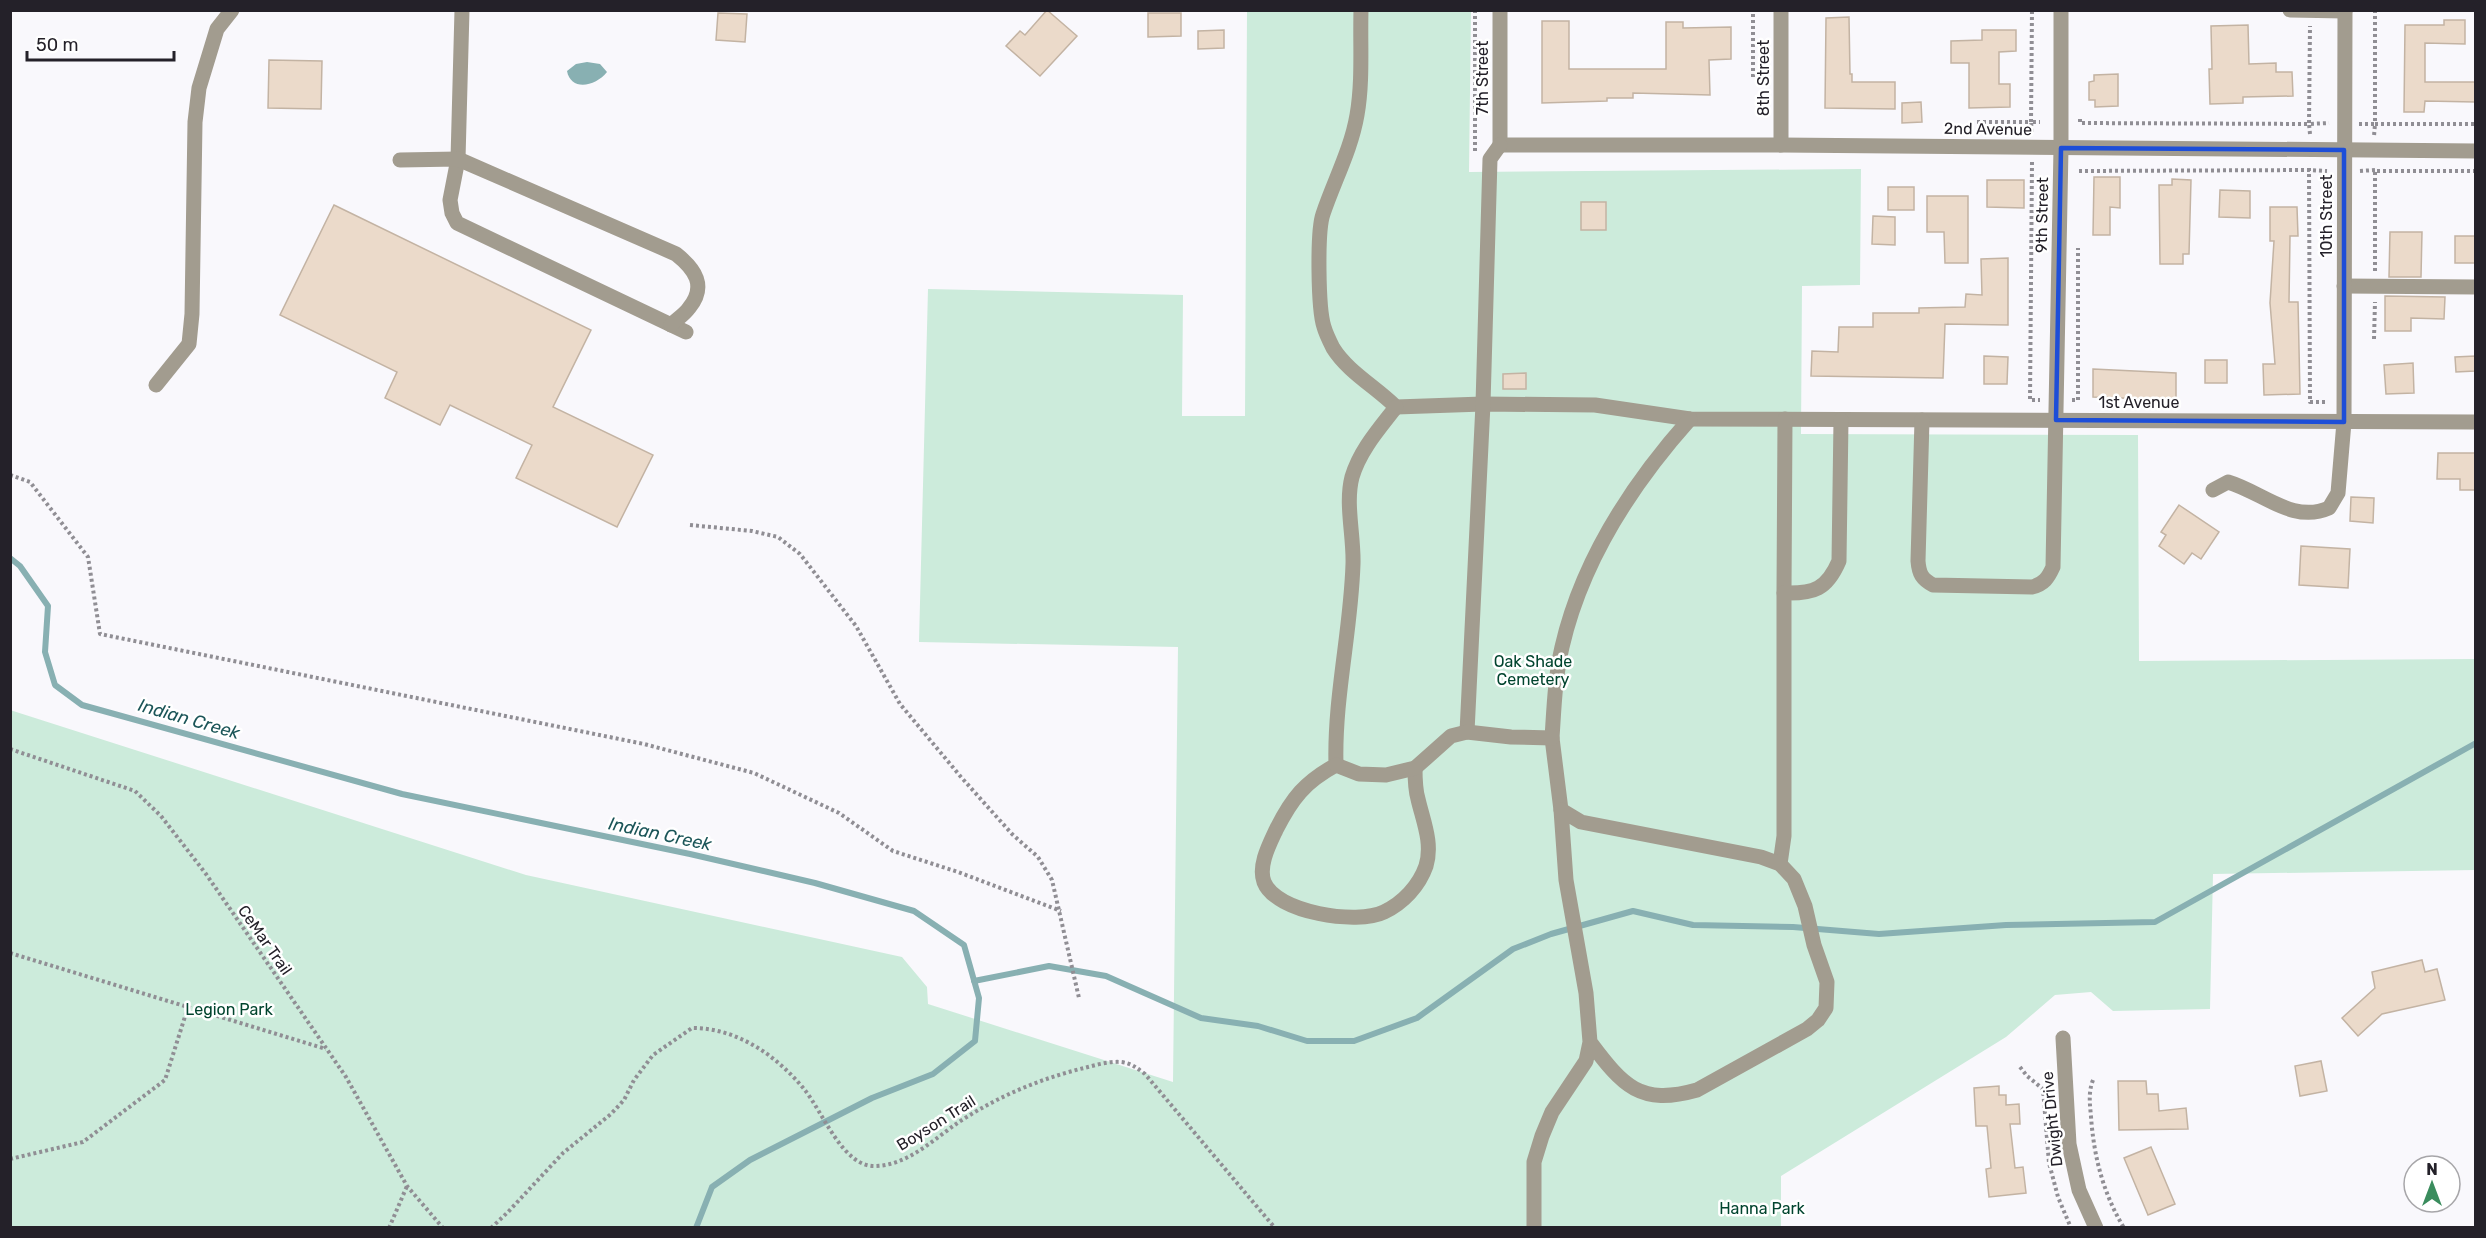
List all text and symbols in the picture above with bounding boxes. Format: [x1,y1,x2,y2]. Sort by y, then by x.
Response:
scale bar [27,24,174,62]
text: 50 m [36,34,79,56]
street label: 8th Street [1754,40,1773,116]
street label: 7th Street [1473,41,1492,115]
street label: 2nd Avenue [1944,119,2032,139]
street label: 10th Street [2317,174,2336,258]
street label: 9th Street [2032,177,2052,253]
street label: 1st Avenue [2099,393,2179,412]
park label: Oak Shade Cemetery [1494,652,1572,689]
water label: Indian Creek [136,694,243,744]
water label: Indian Creek [606,812,714,856]
street label: CeMar Trail [234,901,296,979]
park label: Legion Park [185,1000,273,1019]
street label: Dwight Drive [2038,1070,2066,1168]
street label: Boyson Trail [893,1091,979,1155]
north arrow [2402,1154,2462,1214]
text: N [2426,1160,2438,1179]
park label: Hanna Park [1719,1199,1806,1218]

